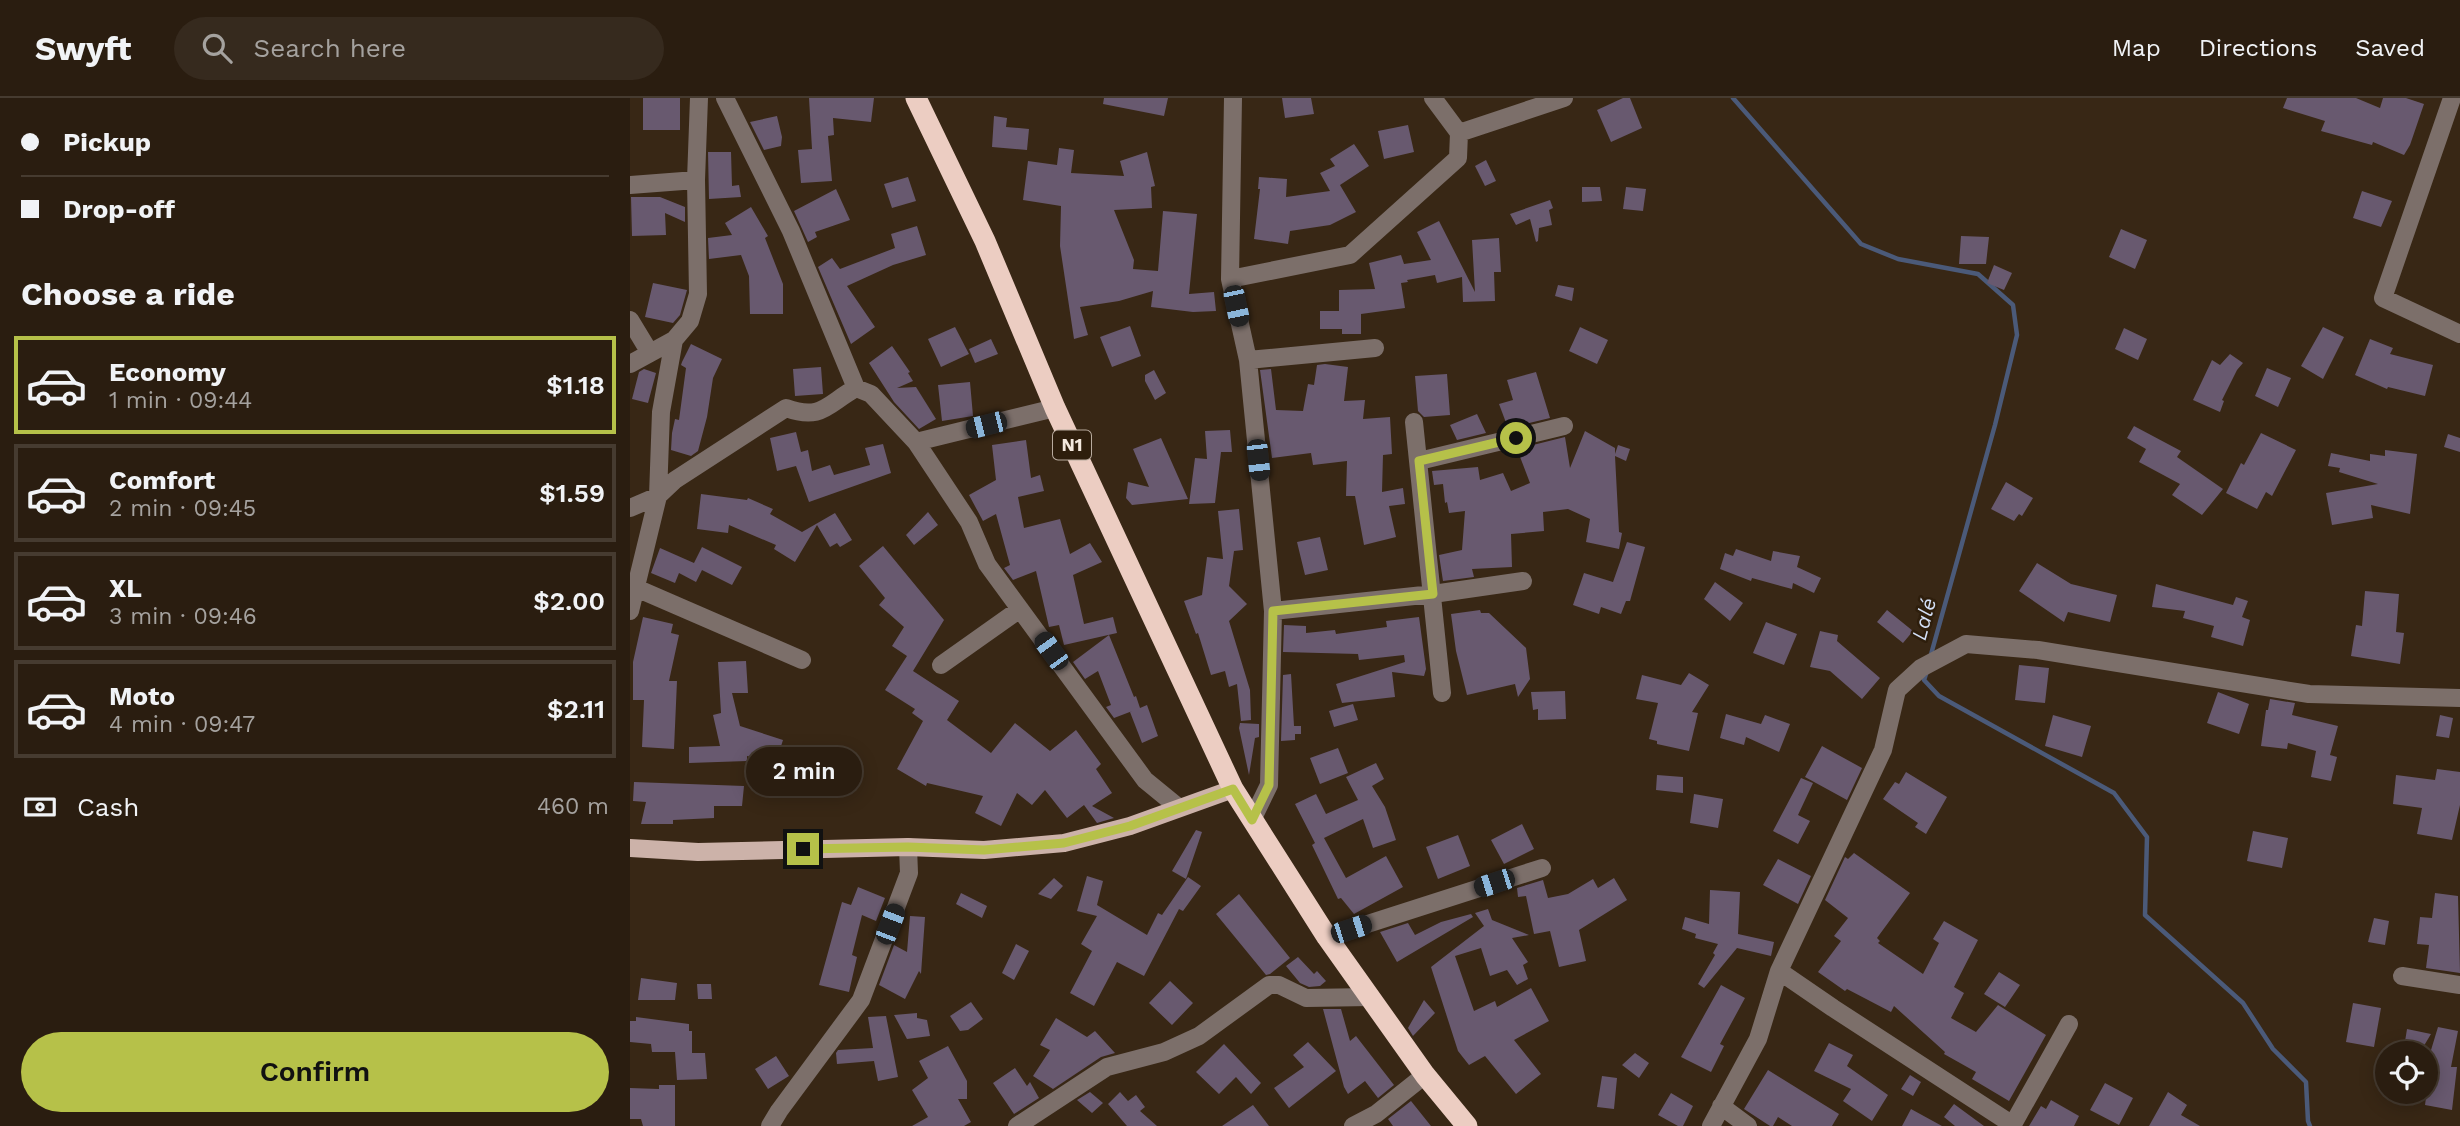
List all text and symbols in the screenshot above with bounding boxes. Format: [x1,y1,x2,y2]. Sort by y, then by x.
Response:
search box [174,17,664,80]
text: Swyft [35,29,132,68]
icon: search [198,29,236,67]
text: Search here [254,33,406,63]
text: Map [2112,34,2161,62]
text: Directions [2199,34,2317,62]
text: Saved [2355,34,2425,62]
text: Pickup [63,127,151,157]
text: Drop-off [63,194,175,224]
text: Choose a ride [21,275,235,313]
car [1222,283,1251,329]
icon: car [25,354,88,417]
text: Economy [109,357,226,387]
text: $1.18 [546,370,605,400]
text: 1 min · 09:44 [109,387,252,414]
car [964,410,1009,440]
route start [1500,422,1532,454]
road number: N1 [1053,430,1091,460]
car [1246,438,1271,482]
icon: car [25,462,88,525]
text: Comfort [109,465,215,495]
text: $1.59 [539,478,605,508]
text: 2 min · 09:45 [109,495,256,522]
icon: car [25,570,88,633]
text: XL [109,573,142,603]
text: $2.00 [533,586,605,616]
water label: Lalé [1906,595,1941,643]
text: 3 min · 09:46 [109,603,257,630]
car [1031,628,1072,674]
icon: car [25,678,88,741]
text: Moto [109,681,175,711]
text: $2.11 [547,694,605,724]
text: 4 min · 09:47 [109,711,255,738]
callout: 2 min [745,748,861,796]
text: 2 min [772,758,836,785]
icon: cash [21,788,59,826]
text: Cash [77,792,139,822]
text: 460 m [537,793,609,820]
route end [787,833,819,865]
car [1471,867,1518,899]
car [873,901,908,947]
car [1328,913,1375,945]
button: Confirm [21,1032,609,1112]
map controls [2375,1041,2438,1104]
button: locate [2375,1041,2438,1104]

